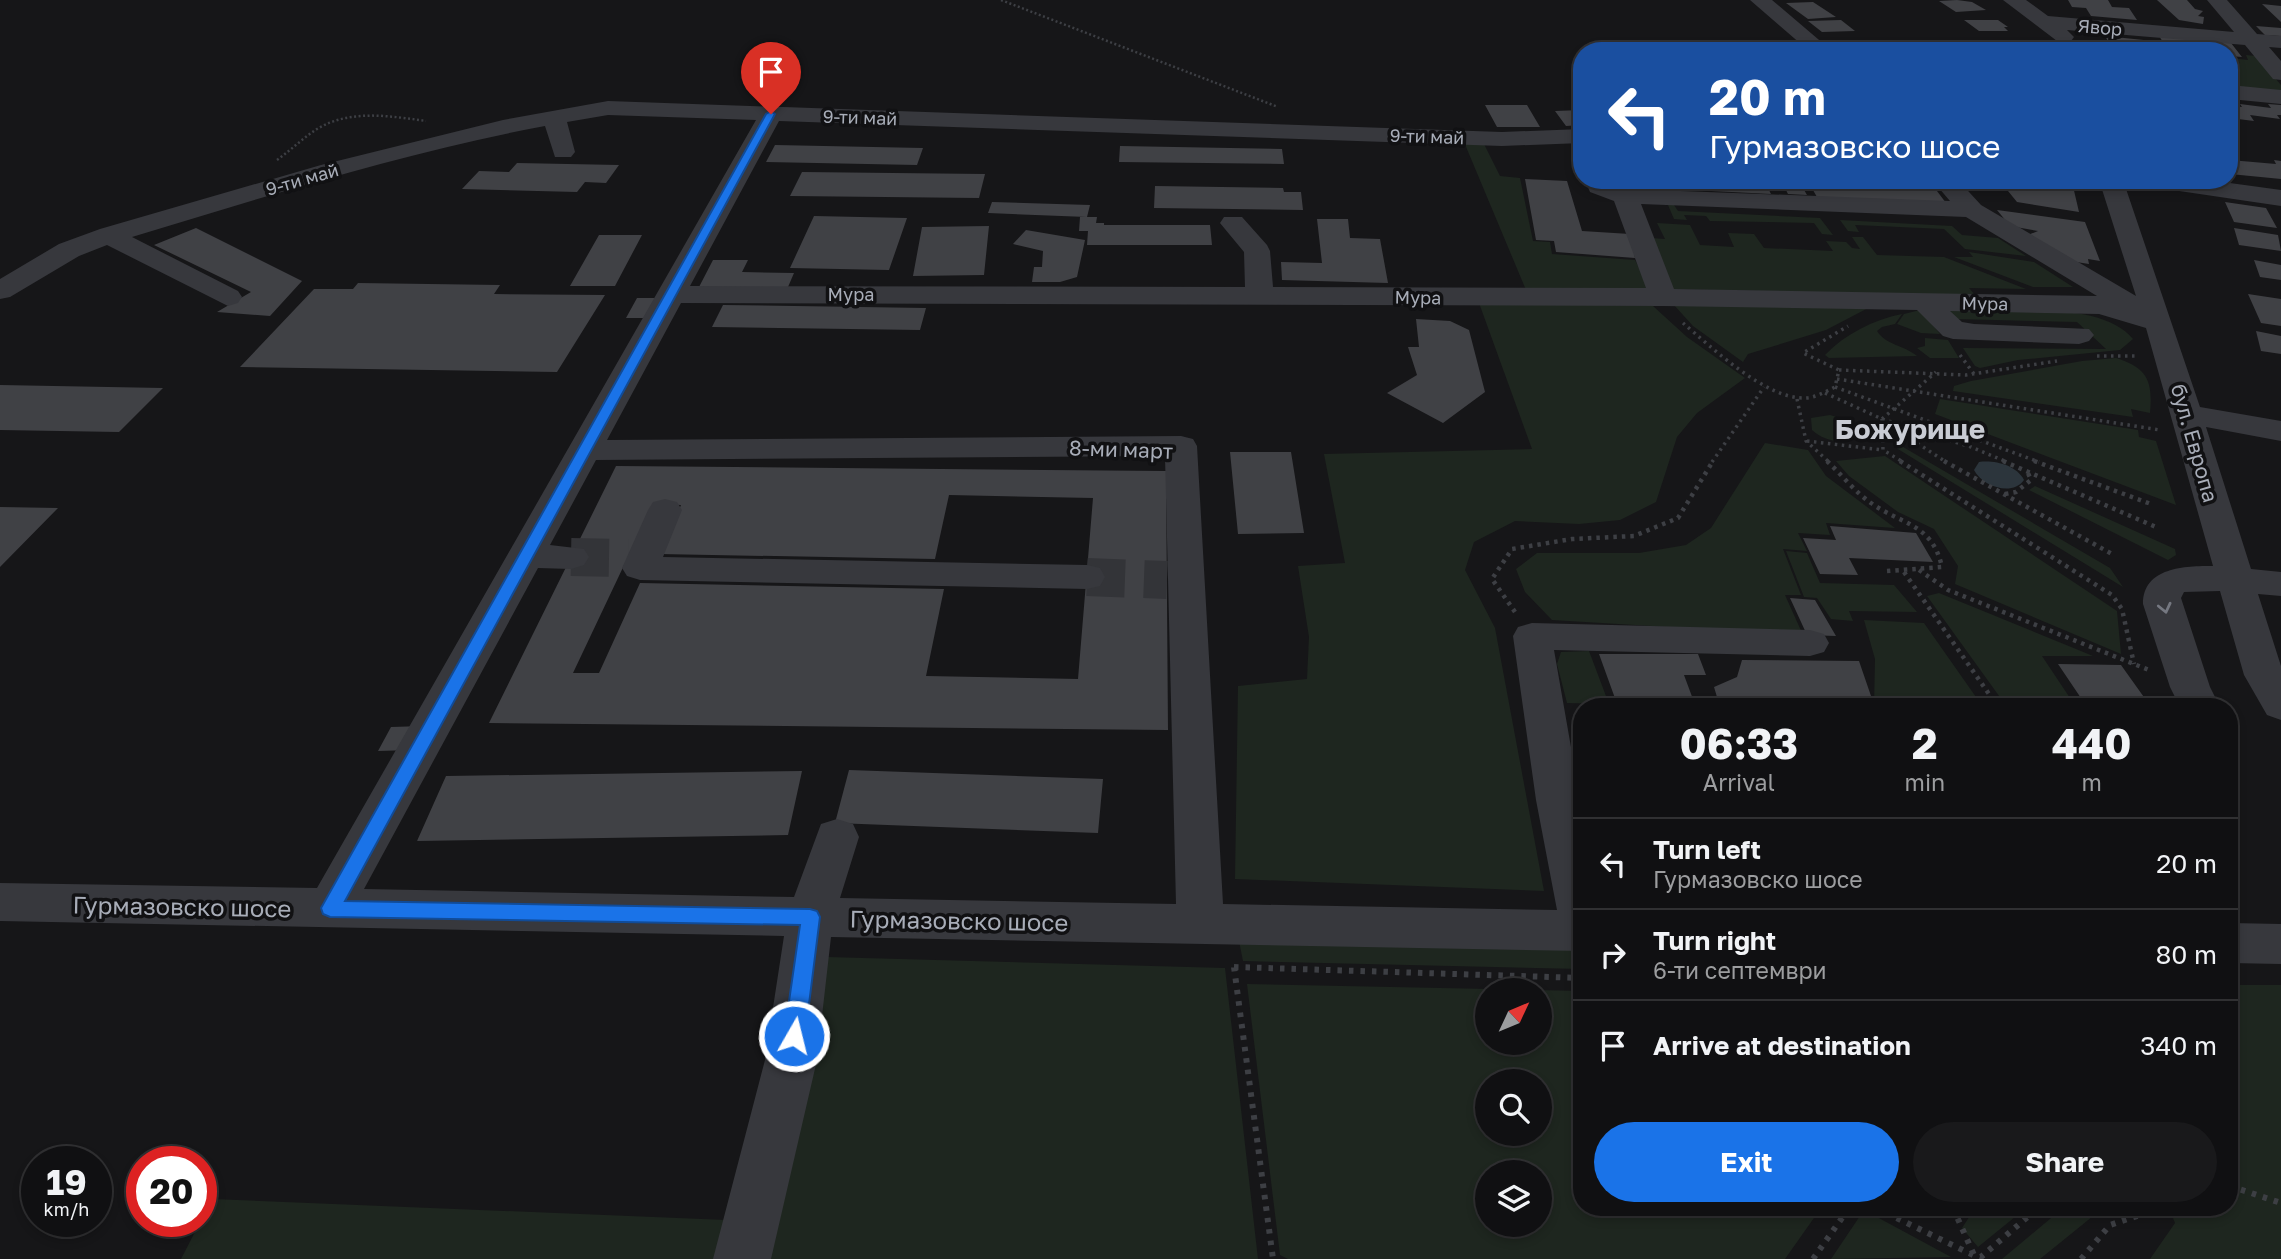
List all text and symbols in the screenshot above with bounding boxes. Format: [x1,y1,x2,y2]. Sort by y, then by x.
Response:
street label: Явор [2077,14,2123,40]
pin [741,42,801,114]
icon: arrive [752,53,790,91]
text: 20 m [1709,67,1826,126]
icon: left [1594,70,1685,161]
street label: 9-ти май [822,105,898,129]
street label: 9-ти май [1389,124,1465,148]
text: Гурмазовско шосе [1709,127,2001,165]
street label: 9-ти май [263,158,341,200]
street label: Мура [828,283,874,305]
street label: Мура [1394,286,1442,308]
street label: Мура [1961,292,2009,314]
street label: бул. Европа [2166,381,2224,505]
district label: Божурище [1835,412,1985,445]
street label: 8-ми март [1069,434,1173,464]
one-way arrow [2156,601,2171,613]
text: 06:33 [1679,718,1798,768]
text: 2 [1912,718,1938,768]
text: 440 [2052,718,2132,768]
text: Arrival [1703,768,1775,796]
text: min [1905,768,1945,796]
text: m [2081,768,2102,796]
text: Turn left [1653,834,1761,865]
icon: left [1594,845,1632,883]
text: 20 m [2156,848,2217,879]
text: Гурмазовско шосе [1653,865,1863,893]
street label: Гурмазовско шосе [72,890,292,922]
street label: Гурмазовско шосе [849,904,1069,936]
text: Turn right [1653,925,1776,956]
icon: right [1594,936,1632,974]
text: 80 m [2156,939,2217,970]
text: 6-ти септември [1653,956,1827,984]
north arrow [1475,978,1552,1055]
map controls [1475,978,1552,1237]
position arrow [757,999,831,1073]
icon: arrive [1594,1027,1632,1065]
text: Arrive at destination [1653,1030,1911,1061]
text: 340 m [2140,1030,2217,1061]
button: search [1475,1069,1552,1146]
button: Exit [1594,1122,1899,1202]
button: Share [1913,1122,2217,1202]
speed limit sign: 20 [126,1146,217,1237]
button: layers [1475,1160,1552,1237]
text: 19 [46,1161,87,1203]
text: km/h [44,1198,89,1220]

